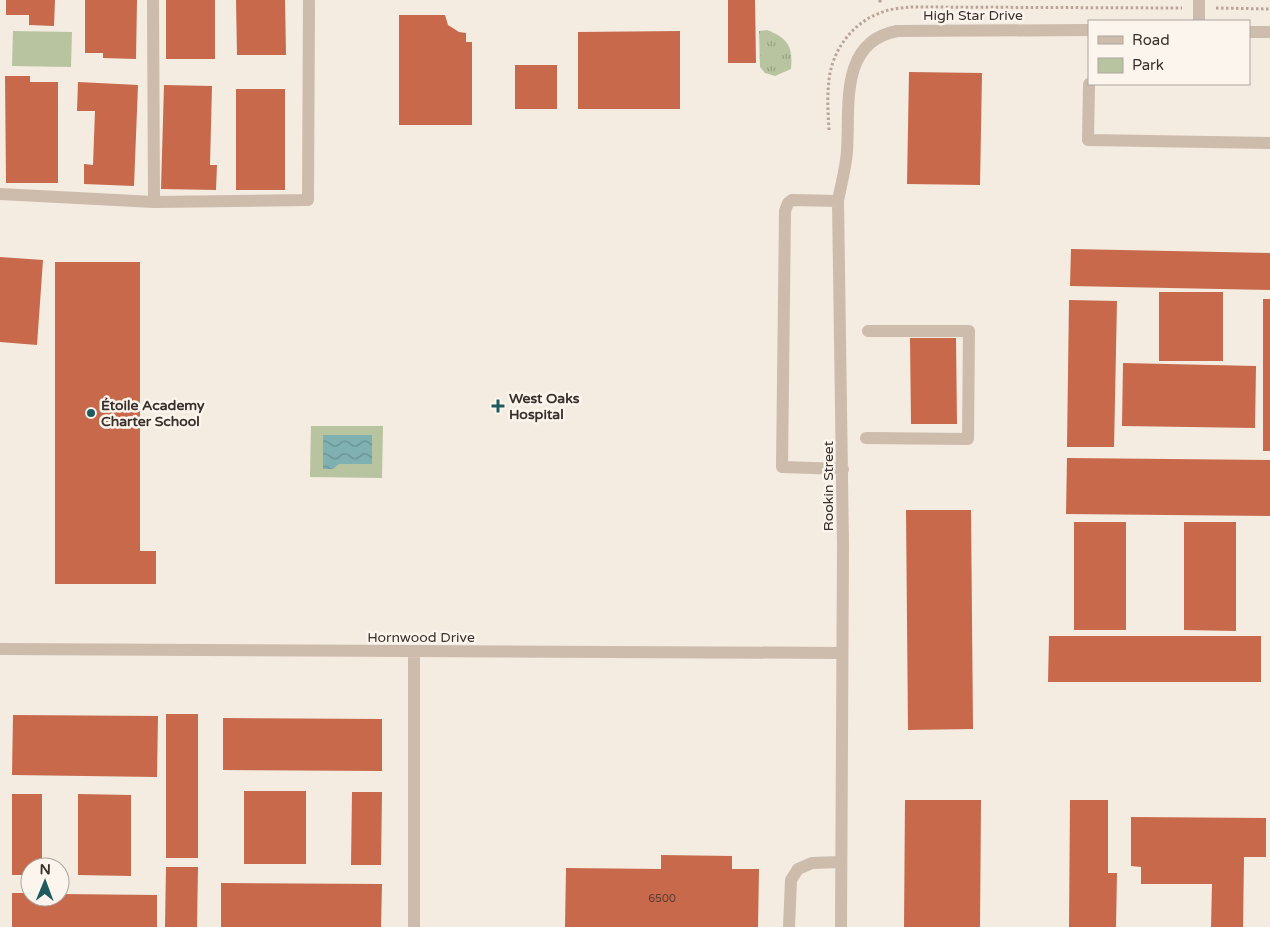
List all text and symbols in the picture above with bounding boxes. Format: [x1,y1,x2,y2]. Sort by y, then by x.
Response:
street label: High Star Drive [923,7,1023,24]
legend [1088,20,1250,85]
text: Road [1132,31,1170,49]
text: Park [1132,56,1164,74]
place label: West Oaks Hospital [509,390,580,423]
place label: Étoile Academy Charter School [101,397,205,430]
marker: West Oaks Hospital [491,399,505,413]
marker: Étoile Academy Charter School [85,407,97,419]
street label: Rookin Street [820,440,837,531]
street label: Hornwood Drive [367,629,475,646]
north arrow [20,857,70,907]
text: N [39,861,51,878]
house number: 6500 [648,892,676,905]

